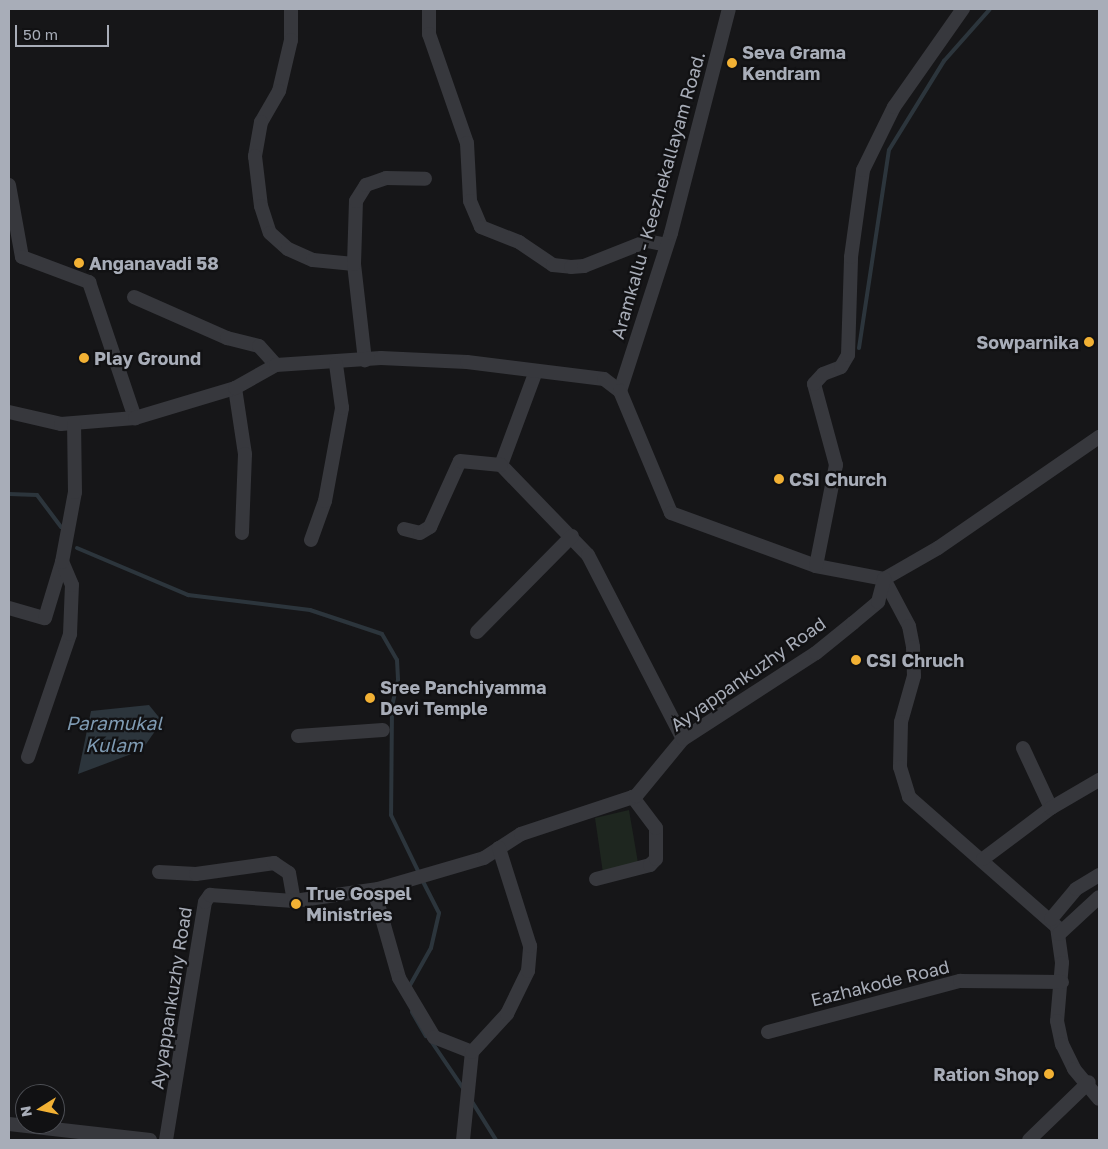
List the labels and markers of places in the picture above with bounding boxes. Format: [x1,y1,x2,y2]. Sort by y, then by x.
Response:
place label: Seva Grama Kendram [742,42,846,84]
marker: Seva Grama Kendram [726,57,738,69]
place label: Anganavadi 58 [89,252,219,274]
marker: Anganavadi 58 [73,257,85,269]
place label: Sowparnika [976,331,1079,353]
marker: Sowparnika [1083,336,1095,348]
place label: Play Ground [94,347,201,369]
marker: Play Ground [78,352,90,364]
place label: CSI Church [789,468,887,490]
marker: CSI Church [773,473,785,485]
place label: CSI Chruch [866,649,964,671]
marker: CSI Chruch [850,654,862,666]
place label: Sree Panchiyamma Devi Temple [380,677,546,720]
marker: Sree Panchiyamma Devi Temple [364,692,376,704]
place label: True Gospel Ministries [306,883,412,926]
marker: True Gospel Ministries [290,898,302,910]
place label: Ration Shop [933,1063,1039,1085]
marker: Ration Shop [1043,1068,1055,1080]

